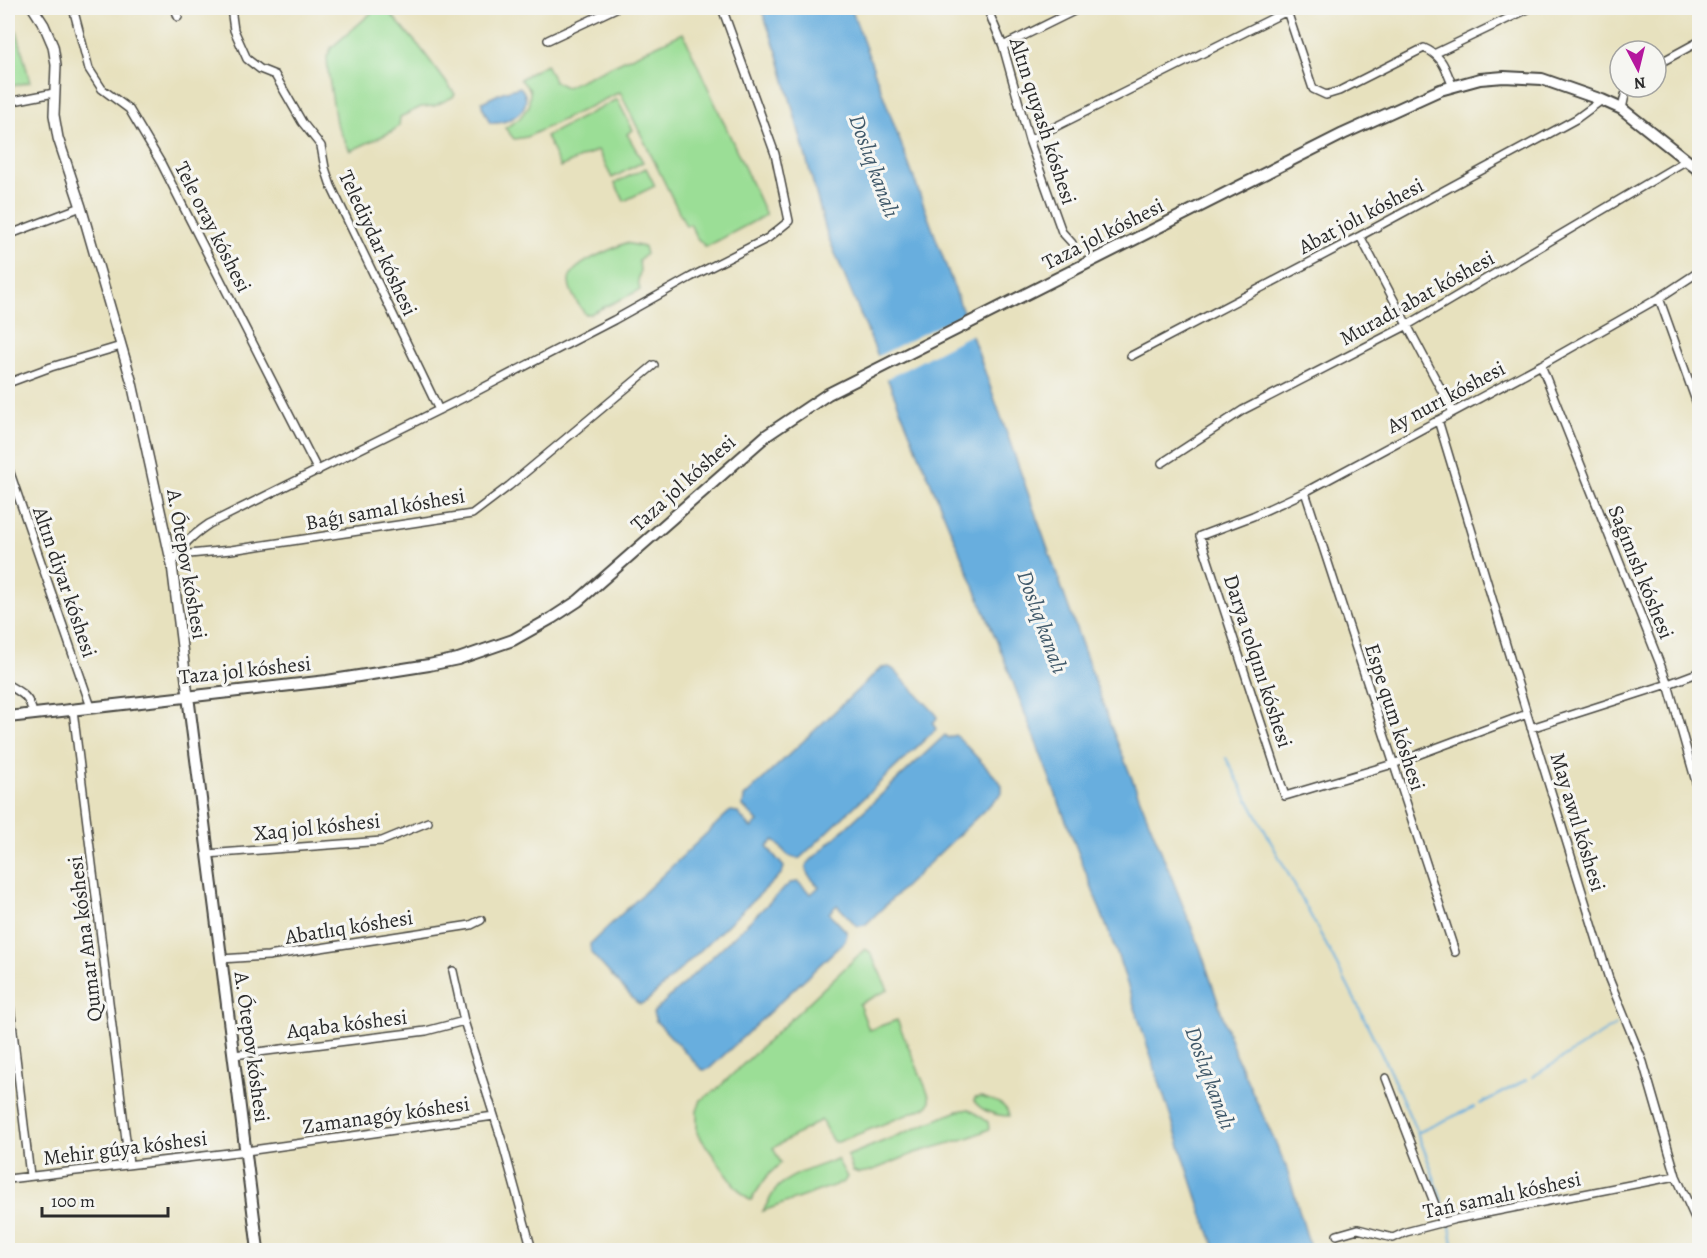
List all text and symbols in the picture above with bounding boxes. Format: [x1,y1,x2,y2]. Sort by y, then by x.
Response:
street label: Altın quyash kóshesi [1002,33,1083,208]
north arrow [1608,39,1668,99]
text: N [1632,71,1647,95]
water label: Doslıq kanalı [841,110,907,222]
street label: Tele oray kóshesi [168,157,258,297]
street label: Telediydar kóshesi [332,166,424,320]
street label: Abat jolı kóshesi [1293,171,1429,261]
street label: Taza jol kóshesi [1038,191,1169,277]
street label: Muradı abat kóshesi [1335,244,1499,352]
street label: Ay nurı kóshesi [1381,354,1510,440]
street label: Taza jol kóshesi [624,428,742,538]
street label: Baǵı samal kóshesi [303,481,467,537]
street label: A. Ótepov kóshesi [160,486,214,641]
street label: Saǵınısh kóshesi [1601,501,1681,643]
street label: Altın diyar kóshesi [26,502,104,661]
water label: Doslıq kanalı [1009,566,1075,678]
street label: Darya tolqını kóshesi [1217,571,1299,751]
street label: Espe qum kóshesi [1358,640,1432,794]
street label: Taza jol kóshesi [178,649,313,691]
street label: May awıl kóshesi [1544,749,1612,895]
street label: Xaq jol kóshesi [252,806,382,848]
street label: Qumar Ana kóshesi [61,855,109,1023]
street label: Abatlıq kóshesi [282,903,415,951]
street label: A. Ótepov kóshesi [227,969,276,1124]
street label: Aqaba kóshesi [284,1003,409,1045]
water label: Doslıq kanalı [1177,1022,1243,1134]
street label: Zamanagóy kóshesi [301,1089,471,1141]
street label: Mehir gúyа kóshesi [41,1124,209,1172]
street label: Tań samalı kóshesi [1420,1165,1584,1225]
scale bar [42,1180,168,1218]
text: 100 m [51,1189,95,1213]

